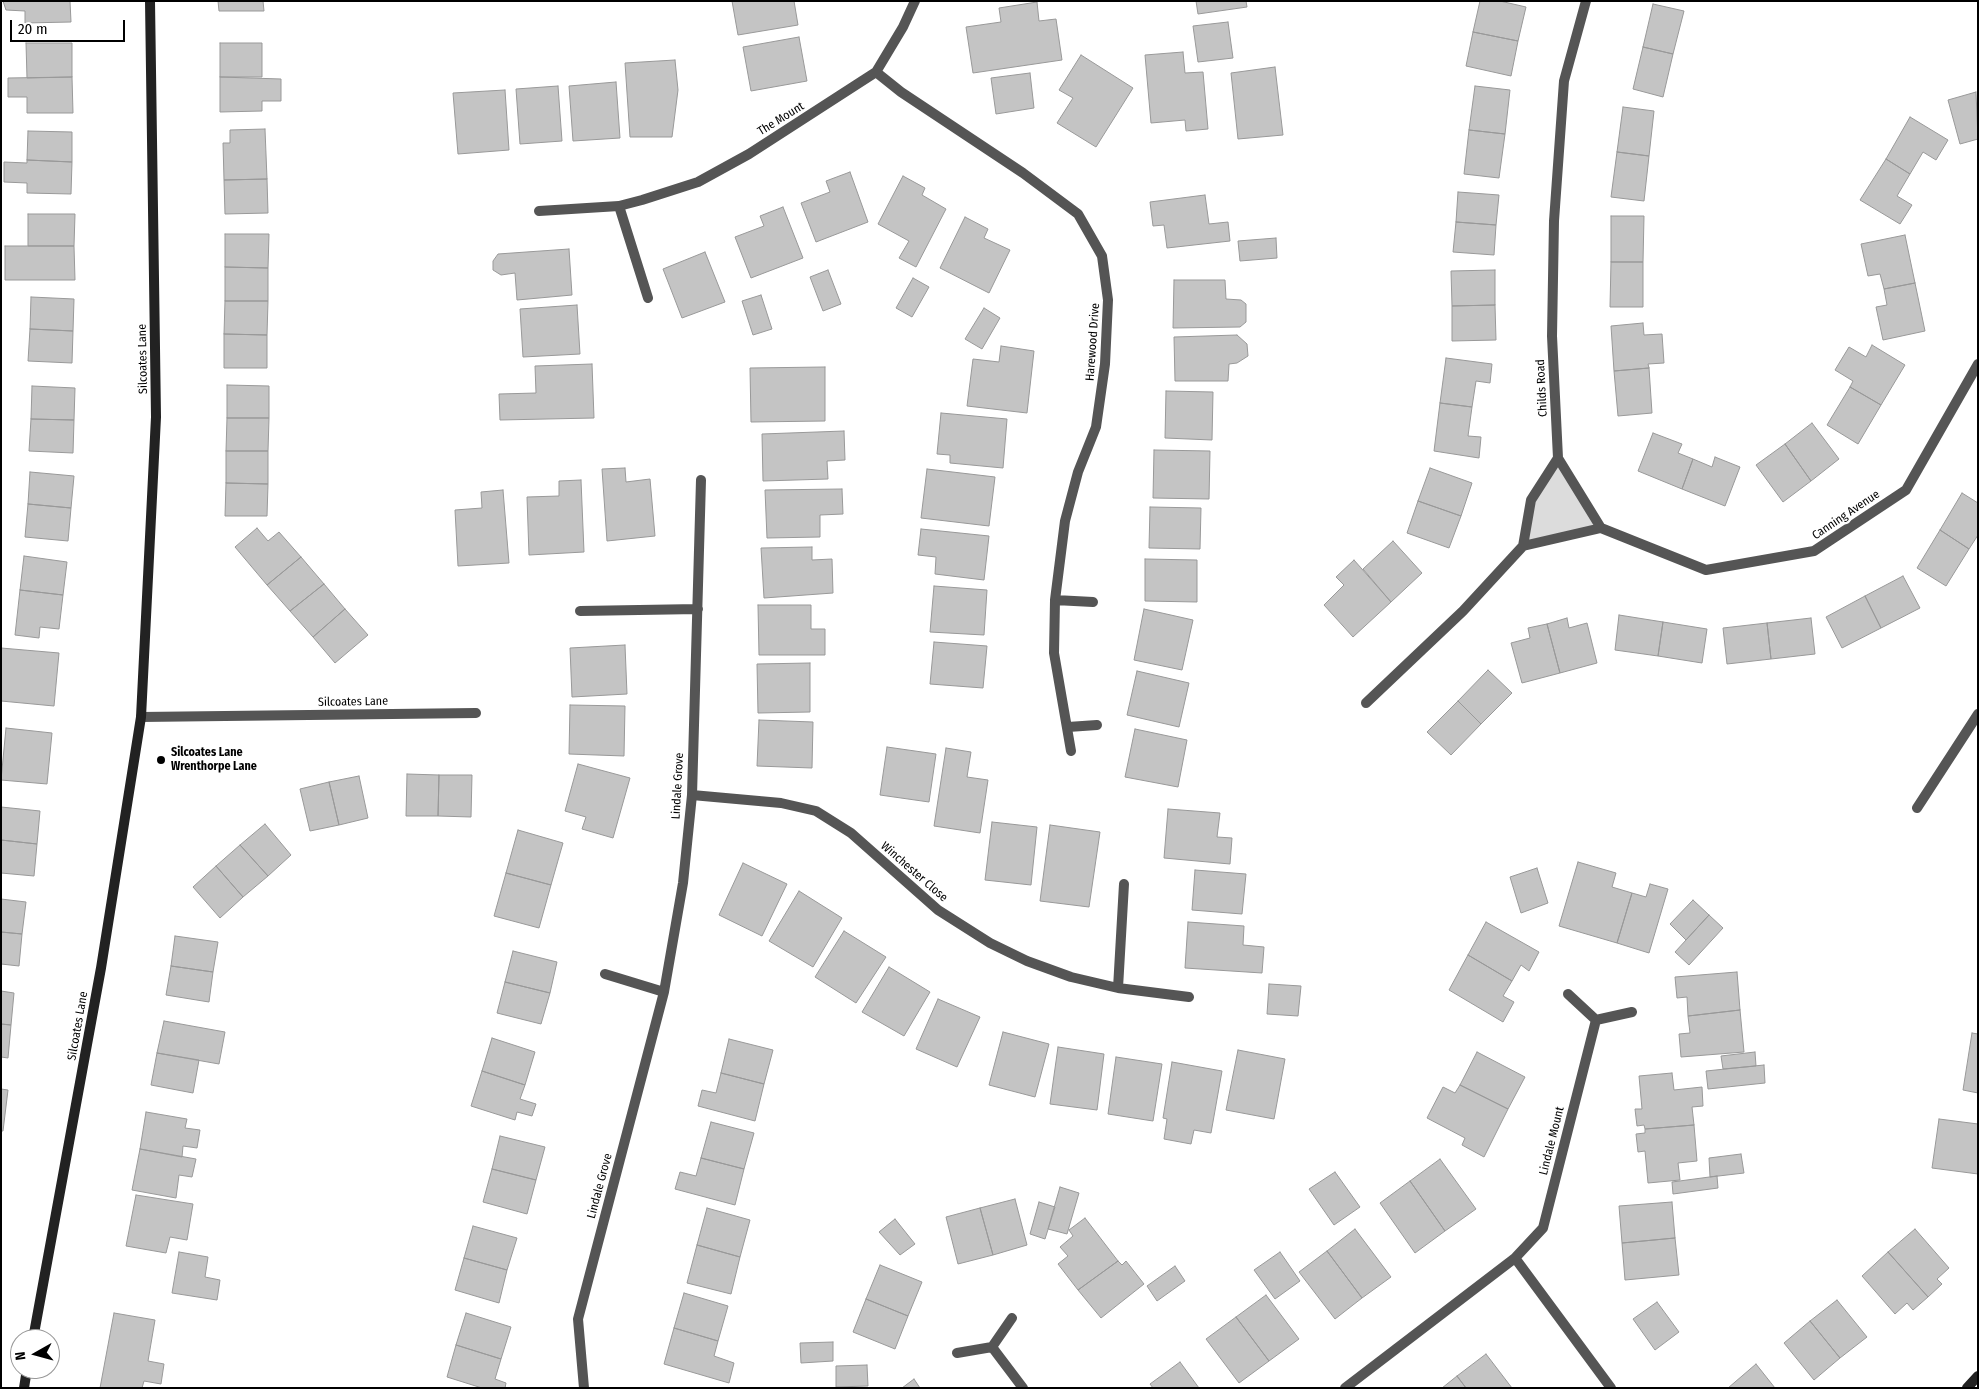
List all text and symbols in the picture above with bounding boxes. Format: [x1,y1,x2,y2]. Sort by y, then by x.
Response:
scale bar [12,10,128,42]
text: 20 m [18,20,48,38]
street label: The Mount [755,99,807,139]
street label: Harewood Drive [1083,303,1103,381]
street label: Silcoates Lane [135,324,151,394]
street label: Childs Road [1533,359,1551,417]
street label: Canning Avenue [1809,487,1883,543]
street label: Silcoates Lane [318,694,388,710]
place label: Silcoates Lane Wrenthorpe Lane [171,746,257,774]
street label: Lindale Grove [669,752,687,820]
marker: Silcoates Lane Wrenthorpe Lane [155,754,167,766]
street label: Winchester Close [878,839,950,905]
street label: Silcoates Lane [65,990,91,1062]
street label: Lindale Mount [1537,1105,1567,1177]
street label: Lindale Grove [584,1152,616,1220]
north arrow [10,1329,60,1379]
text: N [12,1351,30,1361]

